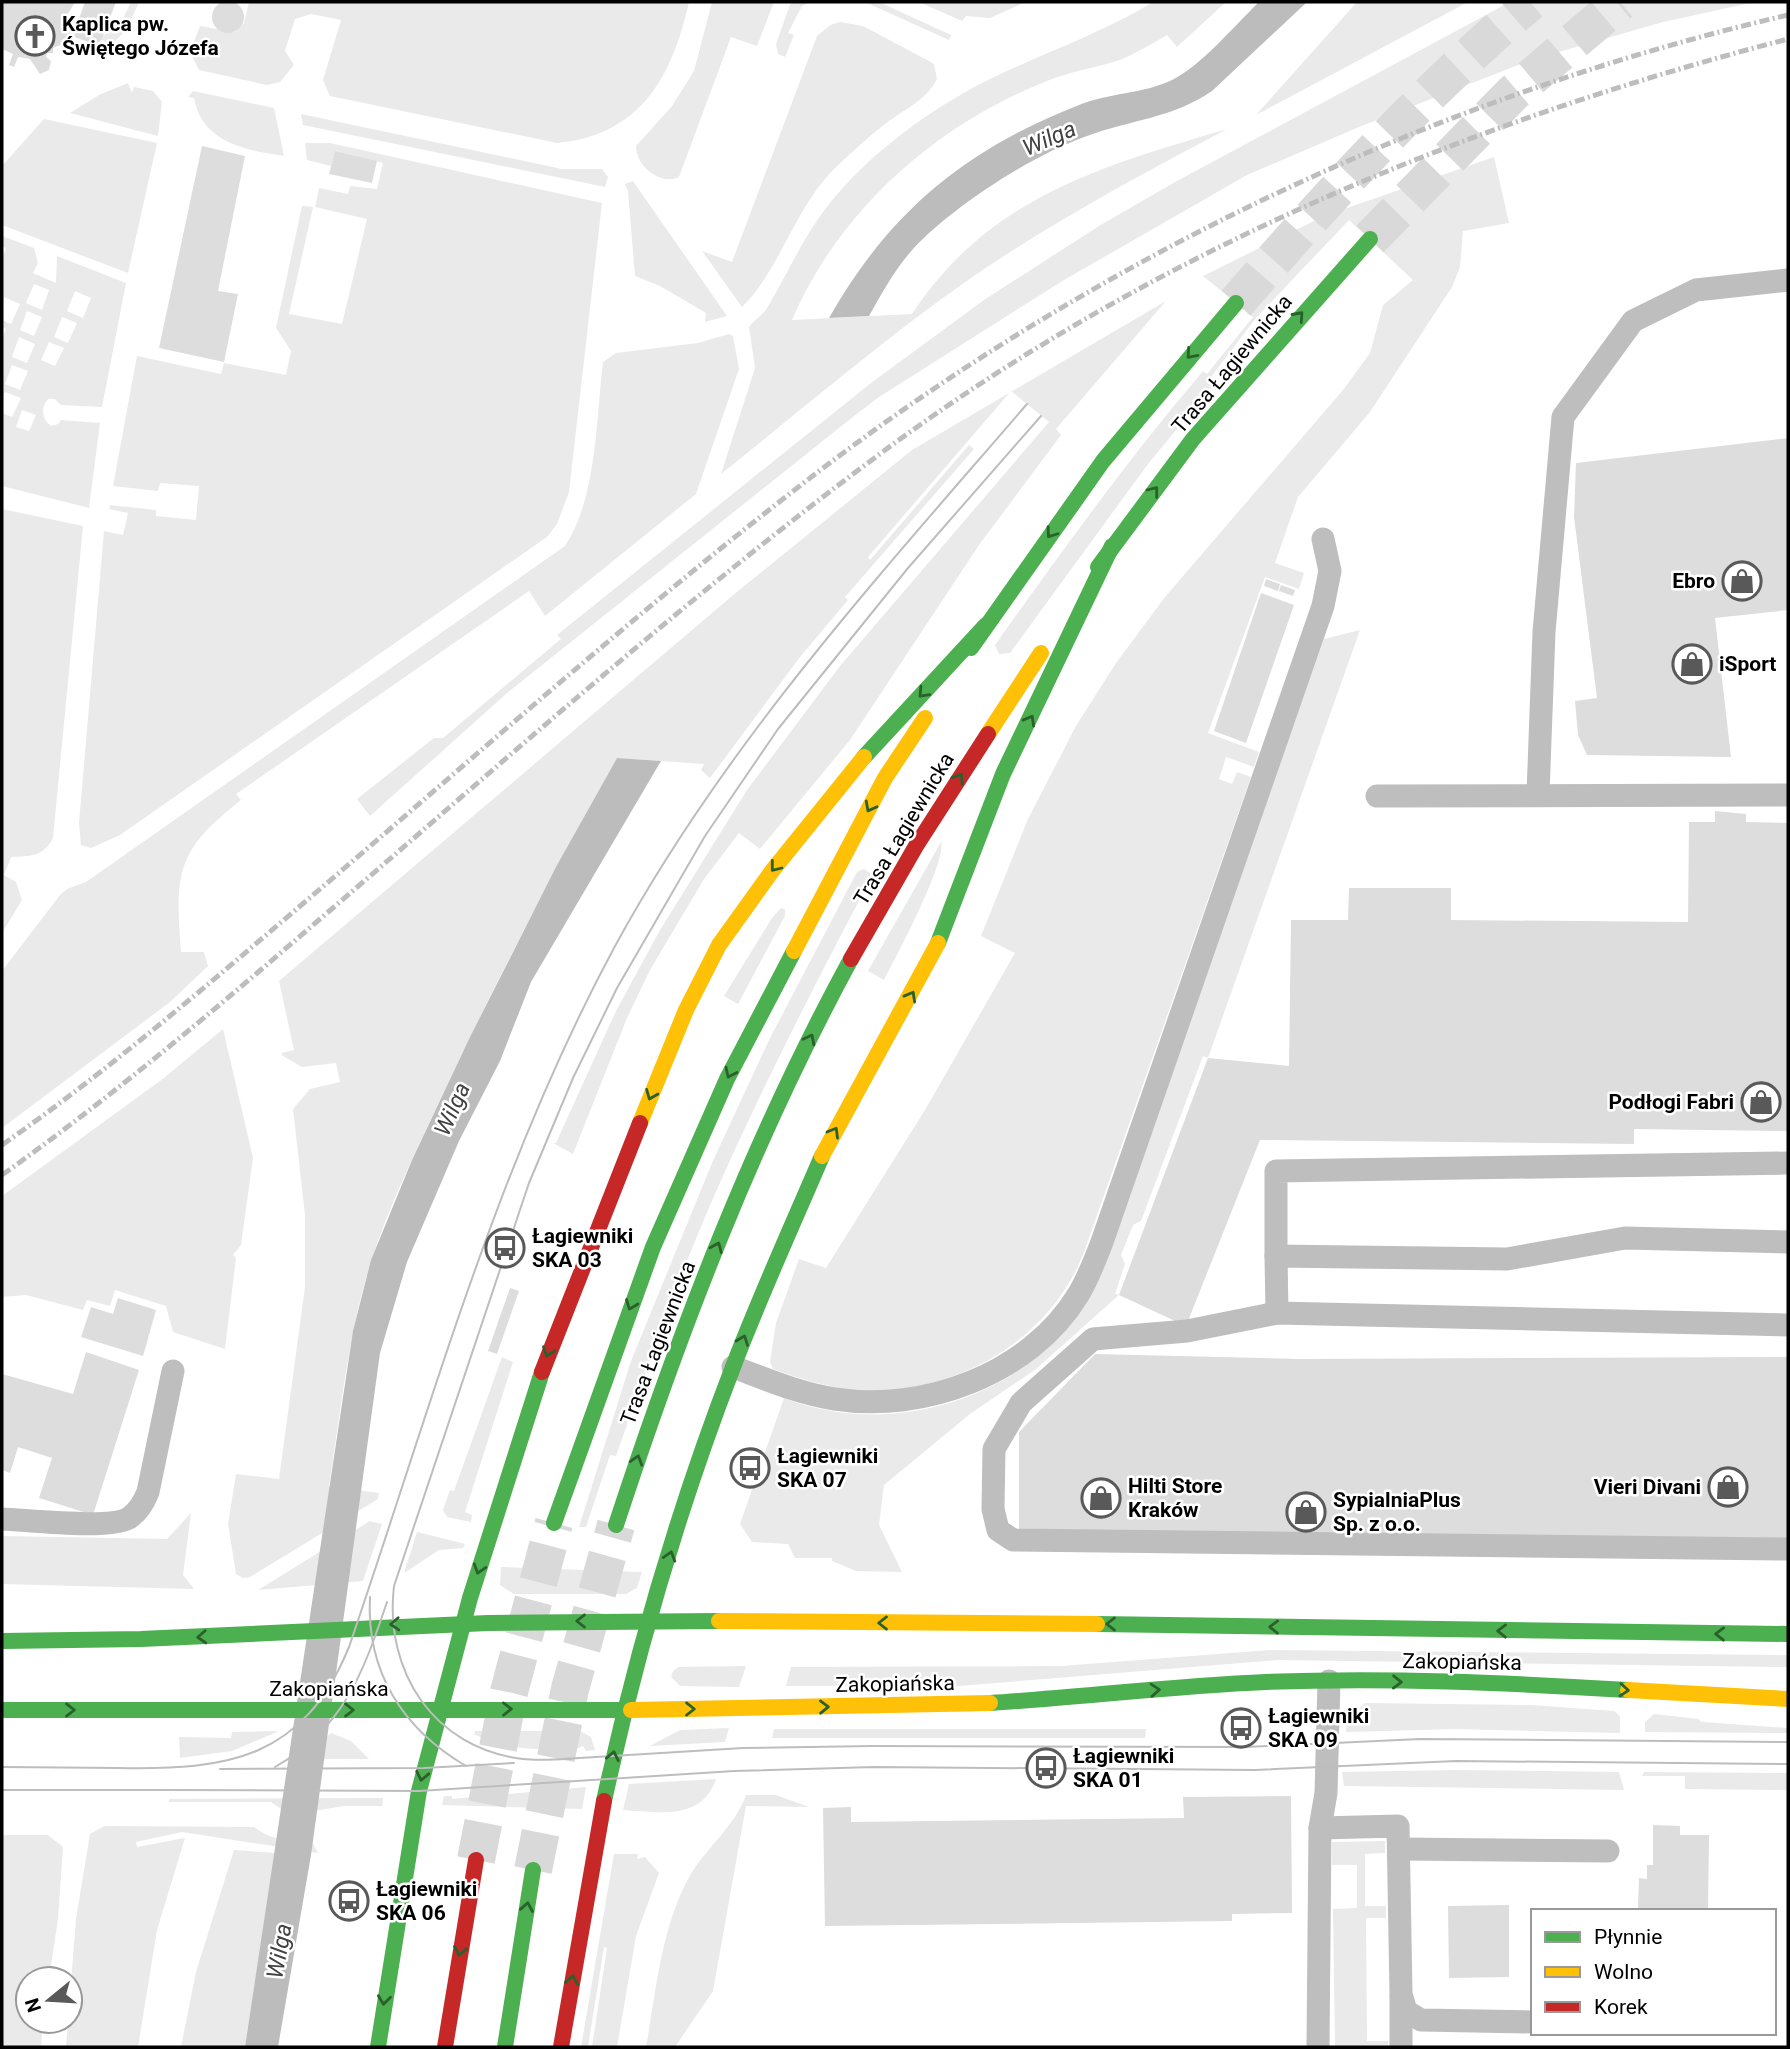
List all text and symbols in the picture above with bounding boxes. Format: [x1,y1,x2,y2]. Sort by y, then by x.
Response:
place label: Kaplica pw. Świętego Józefa [62,12,219,60]
church icon: Kaplica pw. Świętego Józefa [14,15,56,57]
water label: Wilga [1018,115,1080,162]
street label: Trasa Łagiewnicka [1167,290,1297,438]
one-way arrow [1291,311,1303,324]
one-way arrow [1187,346,1199,359]
one-way arrow [1145,487,1158,499]
one-way arrow [1047,525,1059,538]
shop icon: Ebro [1721,560,1763,602]
place label: Ebro [1672,569,1715,593]
shop icon: iSport [1671,643,1713,685]
place label: iSport [1719,652,1776,676]
one-way arrow [919,685,931,698]
one-way arrow [1022,715,1035,727]
street label: Trasa Łagiewnicka [849,748,959,910]
one-way arrow [951,773,964,786]
one-way arrow [865,799,878,812]
one-way arrow [771,859,784,871]
one-way arrow [903,990,916,1003]
one-way arrow [802,1034,815,1046]
one-way arrow [724,1066,738,1078]
water label: Wilga [429,1078,476,1140]
shop icon: Podłogi Fabri [1740,1081,1782,1123]
one-way arrow [645,1088,659,1101]
place label: Podłogi Fabri [1608,1090,1734,1114]
one-way arrow [826,1127,839,1139]
place label: Łagiewniki SKA 03 [532,1224,633,1272]
bus stop icon: Łagiewniki SKA 03 [484,1227,526,1269]
one-way arrow [709,1242,723,1254]
street label: Trasa Łagiewnicka [616,1258,700,1428]
one-way arrow [626,1298,640,1310]
one-way arrow [735,1335,749,1347]
one-way arrow [543,1346,557,1358]
place label: Łagiewniki SKA 07 [777,1444,878,1492]
bus stop icon: Łagiewniki SKA 07 [729,1447,771,1489]
one-way arrow [628,1454,643,1466]
shop icon: Vieri Divani [1707,1466,1749,1508]
place label: Hilti Store Kraków [1128,1474,1222,1522]
place label: Vieri Divani [1594,1475,1701,1499]
shop icon: Hilti Store Kraków [1080,1477,1122,1519]
place label: SypialniaPlus Sp. z o.o. [1333,1488,1461,1536]
shop icon: SypialniaPlus Sp. z o.o. [1285,1491,1327,1533]
one-way arrow [661,1550,676,1562]
one-way arrow [473,1563,488,1575]
one-way arrow [575,1613,586,1629]
one-way arrow [877,1615,888,1631]
one-way arrow [389,1617,400,1632]
one-way arrow [1105,1617,1116,1632]
one-way arrow [1268,1619,1279,1634]
one-way arrow [1496,1623,1507,1638]
one-way arrow [1714,1626,1725,1642]
one-way arrow [197,1629,208,1644]
street label: Zakopiańska [1402,1649,1522,1675]
street label: Zakopiańska [835,1671,955,1697]
one-way arrow [1392,1674,1403,1690]
street label: Zakopiańska [269,1677,389,1701]
one-way arrow [1619,1682,1630,1697]
one-way arrow [1150,1683,1161,1698]
one-way arrow [819,1699,829,1715]
one-way arrow [502,1701,513,1717]
one-way arrow [685,1701,695,1717]
one-way arrow [65,1702,76,1718]
one-way arrow [344,1702,354,1718]
place label: Łagiewniki SKA 09 [1268,1704,1369,1752]
bus stop icon: Łagiewniki SKA 09 [1220,1707,1262,1749]
place label: Łagiewniki SKA 01 [1073,1744,1174,1792]
bus stop icon: Łagiewniki SKA 01 [1025,1747,1067,1789]
one-way arrow [604,1750,619,1762]
one-way arrow [416,1770,431,1782]
place label: Łagiewniki SKA 06 [376,1877,477,1925]
bus stop icon: Łagiewniki SKA 06 [328,1880,370,1922]
one-way arrow [519,1901,534,1913]
legend [1531,1909,1776,2035]
water label: Wilga [261,1922,298,1981]
text: Płynnie [1594,1925,1662,1949]
one-way arrow [453,1945,468,1957]
text: Wolno [1594,1960,1653,1984]
north arrow [14,1965,84,2035]
one-way arrow [564,1974,579,1986]
one-way arrow [377,1994,392,2006]
text: N [20,1995,46,2015]
text: Korek [1594,1995,1648,2019]

